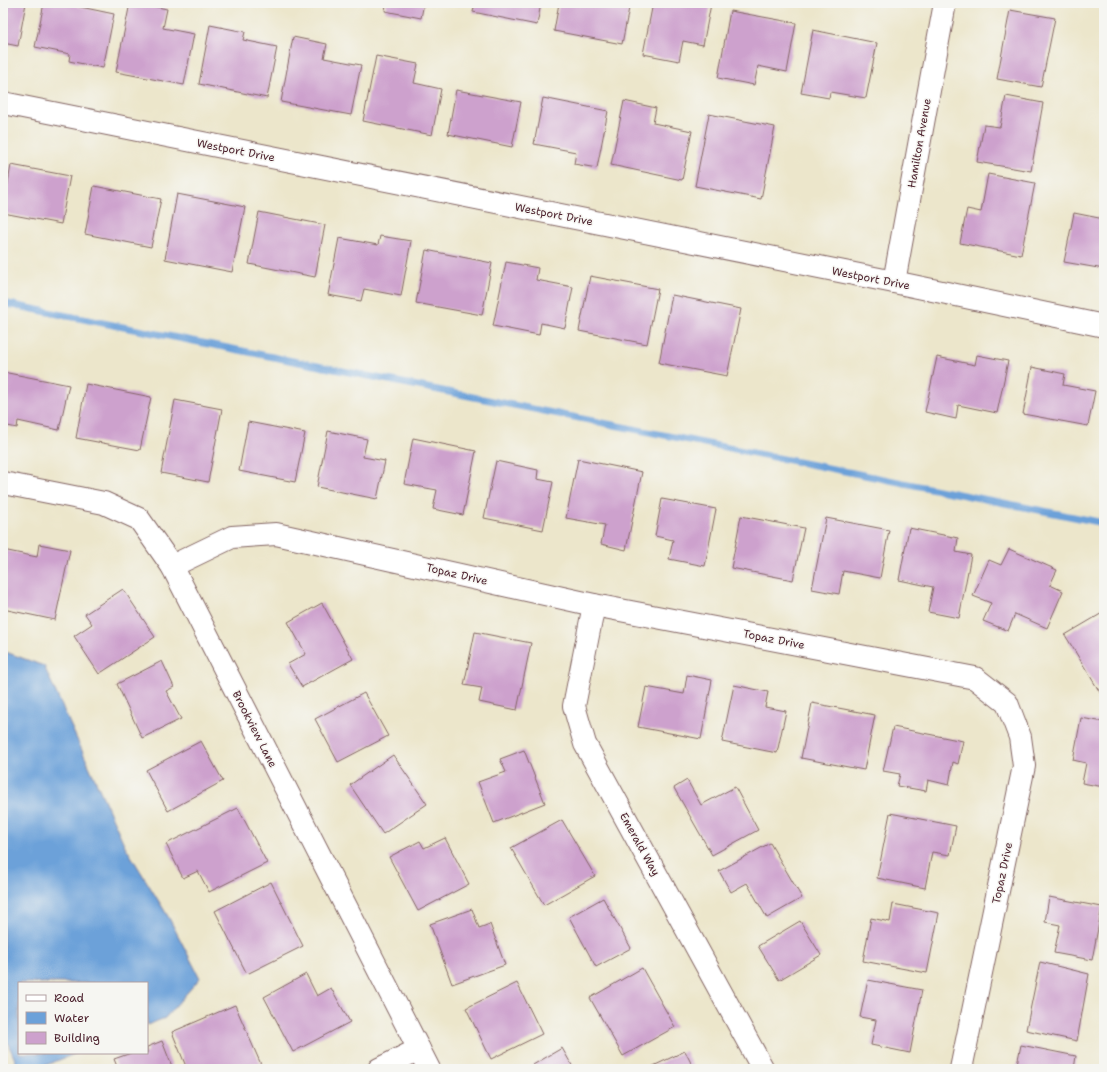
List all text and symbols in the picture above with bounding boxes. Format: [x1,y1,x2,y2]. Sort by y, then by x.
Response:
street label: Hamilton Avenue [904,97,935,189]
street label: Westport Drive [196,136,276,165]
street label: Westport Drive [514,200,594,229]
street label: Westport Drive [831,264,911,293]
street label: Topaz Drive [425,560,489,589]
street label: Topaz Drive [742,626,806,653]
street label: Brookview Lane [229,688,280,770]
street label: Emerald Way [616,810,663,879]
street label: Topaz Drive [989,841,1016,905]
legend [18,982,148,1054]
text: Road [54,990,85,1006]
text: Water [54,1010,90,1026]
text: Building [54,1030,100,1046]

